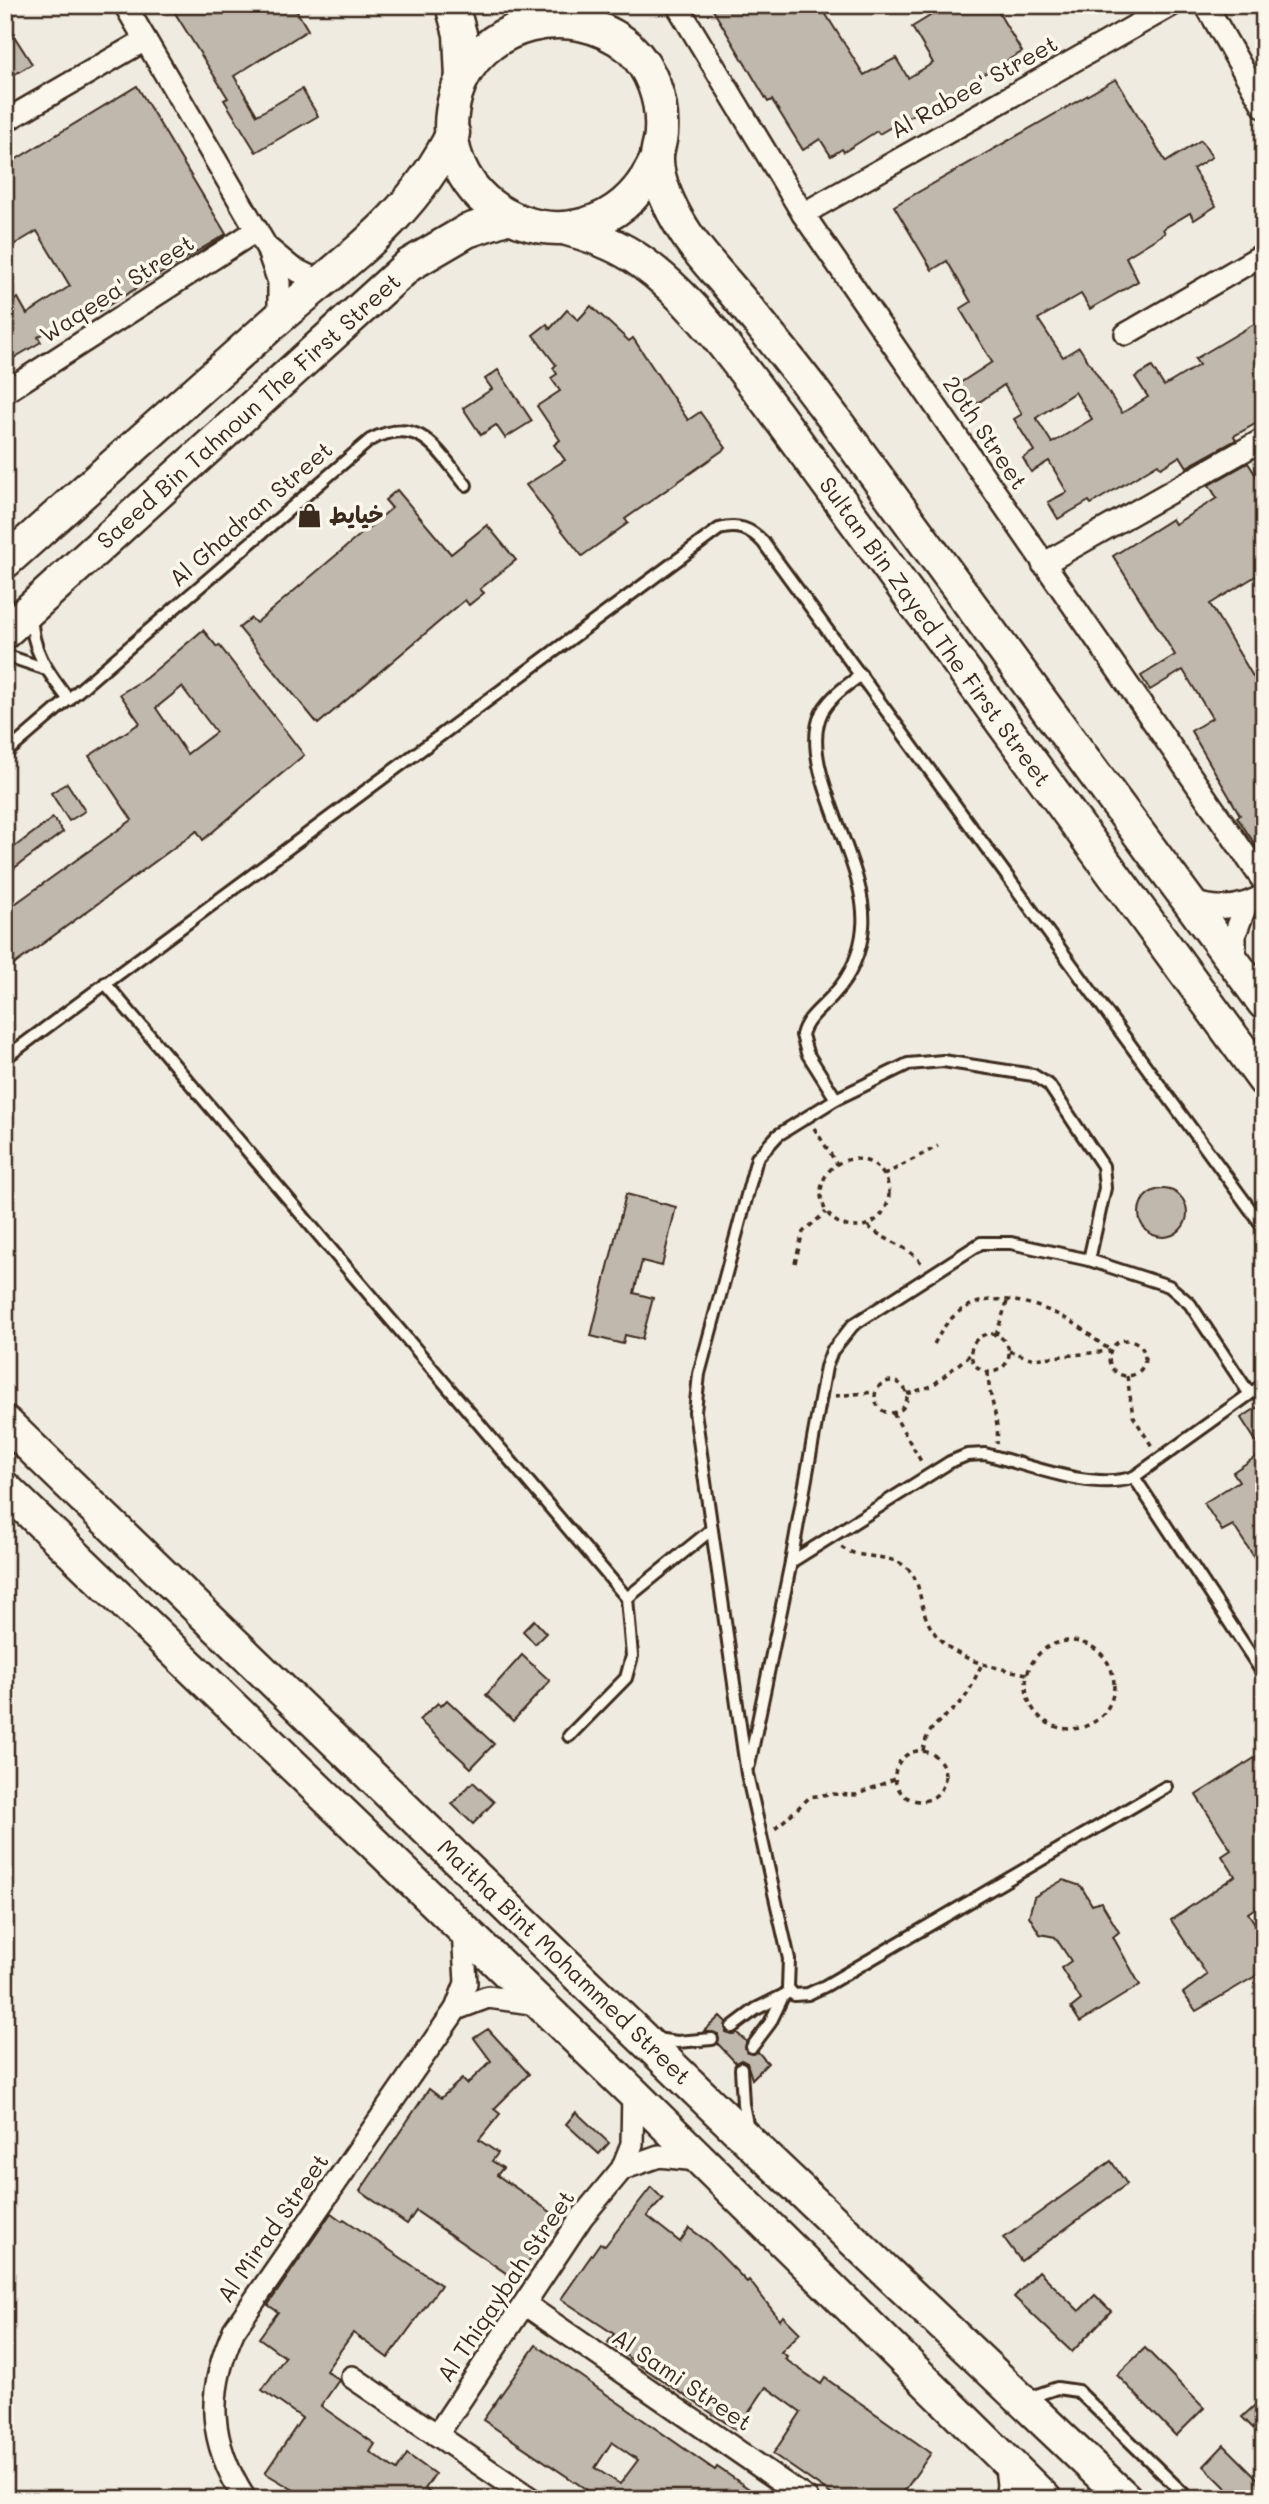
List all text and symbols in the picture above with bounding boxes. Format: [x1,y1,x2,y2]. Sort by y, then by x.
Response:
street label: Al Rabee' Street [885,28,1063,145]
street label: Waqeea' Street [34,227,199,349]
street label: Saeed Bin Tahnoun The First Street [90,266,407,555]
street label: 20th Street [937,370,1035,495]
street label: Al Ghadran Street [162,434,338,593]
street label: Sultan Bin Zayed The First Street [813,471,1058,792]
place label: خيايط [329,499,384,529]
shop icon: خيايط [295,501,323,529]
street label: Maitha Bint Mohammed Street [432,1832,698,2091]
street label: Al Mirad Street [210,2147,335,2308]
street label: Al Thiqaybah Street [430,2184,581,2387]
street label: Al Sami Street [607,2321,758,2437]

